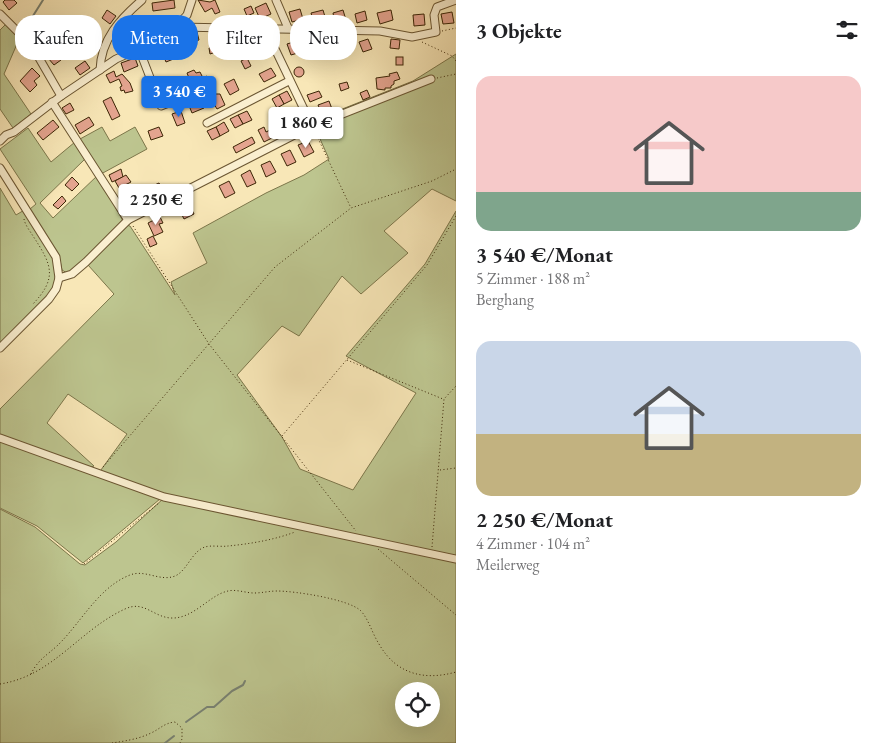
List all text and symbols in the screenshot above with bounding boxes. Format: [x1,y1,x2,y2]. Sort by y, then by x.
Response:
chip: Kaufen [15,15,102,60]
chip: Mieten [112,15,198,60]
chip: Filter [208,15,280,60]
chip: Neu [290,15,357,60]
icon: filters [833,16,861,44]
text: 3 Objekte [476,17,562,44]
pin: 3 540 € [133,76,225,118]
text: 3 540 € [152,81,206,102]
pin: 1 860 € [260,106,352,149]
icon: home [624,108,714,198]
text: 1 860 € [279,112,333,133]
pin: 2 250 € [110,184,202,226]
text: 2 250 € [129,189,183,210]
text: 3 540 €/Monat [476,241,613,268]
text: 5 Zimmer · 188 m² [476,268,590,289]
text: Berghang [476,289,534,310]
icon: home [624,373,714,463]
text: 2 250 €/Monat [476,506,613,533]
text: 4 Zimmer · 104 m² [476,533,590,554]
text: Meilerweg [476,554,539,575]
map controls [395,682,440,727]
button: locate [395,682,440,727]

